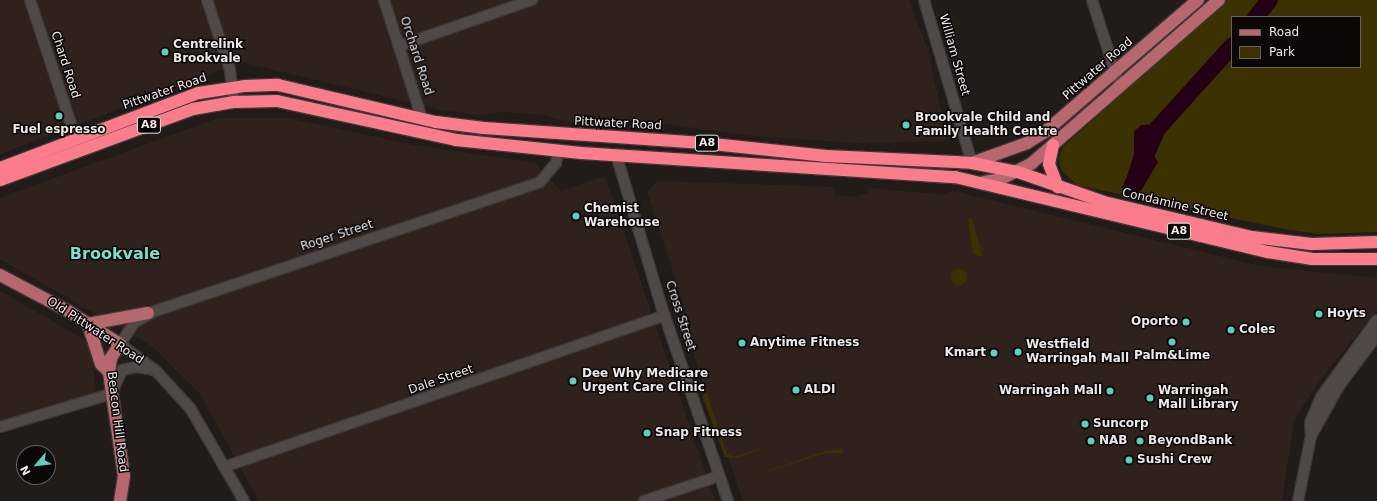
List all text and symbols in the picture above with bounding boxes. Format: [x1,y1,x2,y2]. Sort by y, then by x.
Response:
street label: William Street [935,13,973,97]
street label: Orchard Road [396,15,436,97]
legend [1231,16,1361,68]
text: Road [1269,25,1299,39]
street label: Chard Road [47,30,83,100]
street label: Pittwater Road [1060,35,1136,103]
place label: Centrelink Brookvale [173,38,243,66]
text: Park [1269,45,1295,59]
marker: Centrelink Brookvale [160,47,170,57]
street label: Pittwater Road [121,71,209,113]
marker: Fuel espresso [54,111,64,121]
place label: Brookvale Child and Family Health Centre [915,111,1057,139]
street label: Pittwater Road [574,115,662,133]
road number: A8 [136,116,162,134]
marker: Brookvale Child and Family Health Centre [900,119,912,131]
place label: Fuel espresso [12,123,106,137]
road number: A8 [694,134,720,152]
street label: Condamine Street [1120,186,1230,224]
place label: Chemist Warehouse [584,202,660,230]
marker: Chemist Warehouse [571,211,581,221]
street label: Roger Street [299,218,375,254]
road number: A8 [1166,222,1192,240]
district label: Brookvale [70,244,160,264]
street label: Cross Street [662,279,698,353]
street label: Old Pittwater Road [44,294,146,368]
place label: Hoyts [1327,307,1366,321]
marker: Hoyts [1314,309,1324,319]
place label: Oporto [1131,315,1178,329]
marker: Oporto [1181,317,1191,327]
place label: Coles [1239,323,1275,337]
marker: Coles [1226,325,1236,335]
place label: Anytime Fitness [750,336,859,350]
marker: Palm&Lime [1167,337,1177,347]
marker: Anytime Fitness [737,338,747,348]
place label: Westfield Warringah Mall [1026,338,1129,366]
place label: Kmart [944,346,986,360]
marker: Westfield Warringah Mall [1013,347,1023,357]
marker: Kmart [989,348,999,358]
place label: Palm&Lime [1134,349,1210,363]
street label: Dale Street [407,362,475,398]
place label: Dee Why Medicare Urgent Care Clinic [582,367,708,395]
street label: Beacon Hill Road [104,371,130,473]
marker: Dee Why Medicare Urgent Care Clinic [567,375,579,387]
place label: ALDI [804,383,835,397]
place label: Warringah Mall [999,384,1102,398]
place label: Warringah Mall Library [1158,384,1239,412]
marker: ALDI [791,385,801,395]
marker: Warringah Mall [1105,386,1115,396]
marker: Warringah Mall Library [1145,393,1155,403]
place label: Suncorp [1093,417,1149,431]
marker: Suncorp [1080,419,1090,429]
place label: Snap Fitness [655,426,742,440]
marker: Snap Fitness [642,428,652,438]
place label: NAB [1099,434,1127,448]
place label: BeyondBank [1148,434,1232,448]
marker: NAB [1086,436,1096,446]
marker: BeyondBank [1135,436,1145,446]
north arrow [16,445,56,485]
place label: Sushi Crew [1137,453,1212,467]
marker: Sushi Crew [1124,455,1134,465]
text: N [18,463,34,478]

